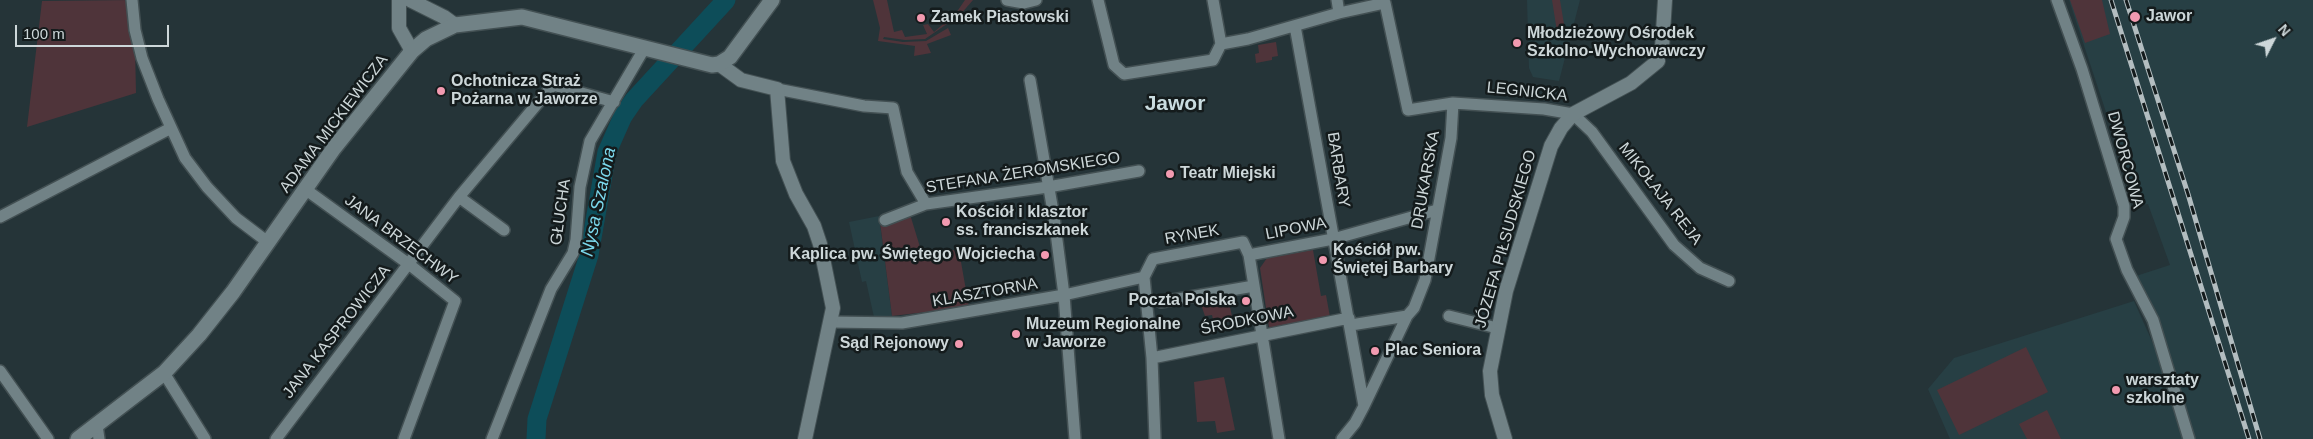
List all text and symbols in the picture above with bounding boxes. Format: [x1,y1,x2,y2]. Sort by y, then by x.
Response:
place label: Jawor [2146,7,2192,27]
place label: Zamek Piastowski [931,8,1069,28]
marker: Jawor [2128,10,2142,24]
marker: Zamek Piastowski [915,12,927,24]
scale bar [18,15,171,47]
north arrow [2248,15,2298,65]
text: N [2275,21,2294,39]
place label: Młodzieżowy Ośrodek Szkolno-Wychowawczy [1527,24,1705,62]
text: 100 m [23,25,65,42]
marker: Młodzieżowy Ośrodek Szkolno-Wychowawczy [1511,37,1523,49]
street label: ADAMA MICKIEWICZA [276,51,392,197]
place label: Ochotnicza Straż Pożarna w Jaworze [451,72,598,110]
street label: LEGNICKA [1486,78,1568,106]
marker: Ochotnicza Straż Pożarna w Jaworze [435,85,447,97]
district label: Jawor [1145,91,1205,117]
street label: DWORCOWA [2103,109,2147,211]
street label: DRUKARSKA [1408,129,1444,231]
street label: BARBARY [1323,131,1353,209]
street label: MIKOŁAJA REJA [1614,139,1706,249]
water label: Nysa Szalona [577,145,621,259]
street label: STEFANA ŻEROMSKIEGO [924,148,1122,198]
street label: JÓZEFA PIŁSUDSKIEGO [1471,148,1541,330]
place label: Teatr Miejski [1180,164,1276,184]
marker: Teatr Miejski [1164,168,1176,180]
street label: GŁUCHA [547,178,575,246]
street label: JANA BRZECHWY [341,191,461,289]
place label: Kościół i klasztor ss. franciszkanek [956,203,1089,241]
street label: LIPOWA [1264,214,1328,244]
marker: Kościół i klasztor ss. franciszkanek [940,216,952,228]
street label: RYNEK [1163,221,1221,249]
place label: Kościół pw. Świętej Barbary [1333,241,1453,279]
place label: Kaplica pw. Świętego Wojciecha [790,245,1035,265]
marker: Kaplica pw. Świętego Wojciecha [1039,249,1051,261]
marker: Kościół pw. Świętej Barbary [1317,254,1329,266]
street label: JANA KASPROWICZA [279,262,395,402]
street label: KLASZTORNA [931,274,1039,312]
place label: Poczta Polska [1128,291,1236,311]
marker: Poczta Polska [1240,295,1252,307]
street label: ŚRODKOWA [1199,303,1295,339]
place label: Muzeum Regionalne w Jaworze [1026,315,1181,353]
marker: Muzeum Regionalne w Jaworze [1010,328,1022,340]
place label: Sąd Rejonowy [840,334,949,354]
marker: Sąd Rejonowy [953,338,965,350]
place label: Plac Seniora [1385,341,1481,361]
marker: Plac Seniora [1369,345,1381,357]
place label: warsztaty szkolne [2126,371,2199,409]
marker: warsztaty szkolne [2110,384,2122,396]

